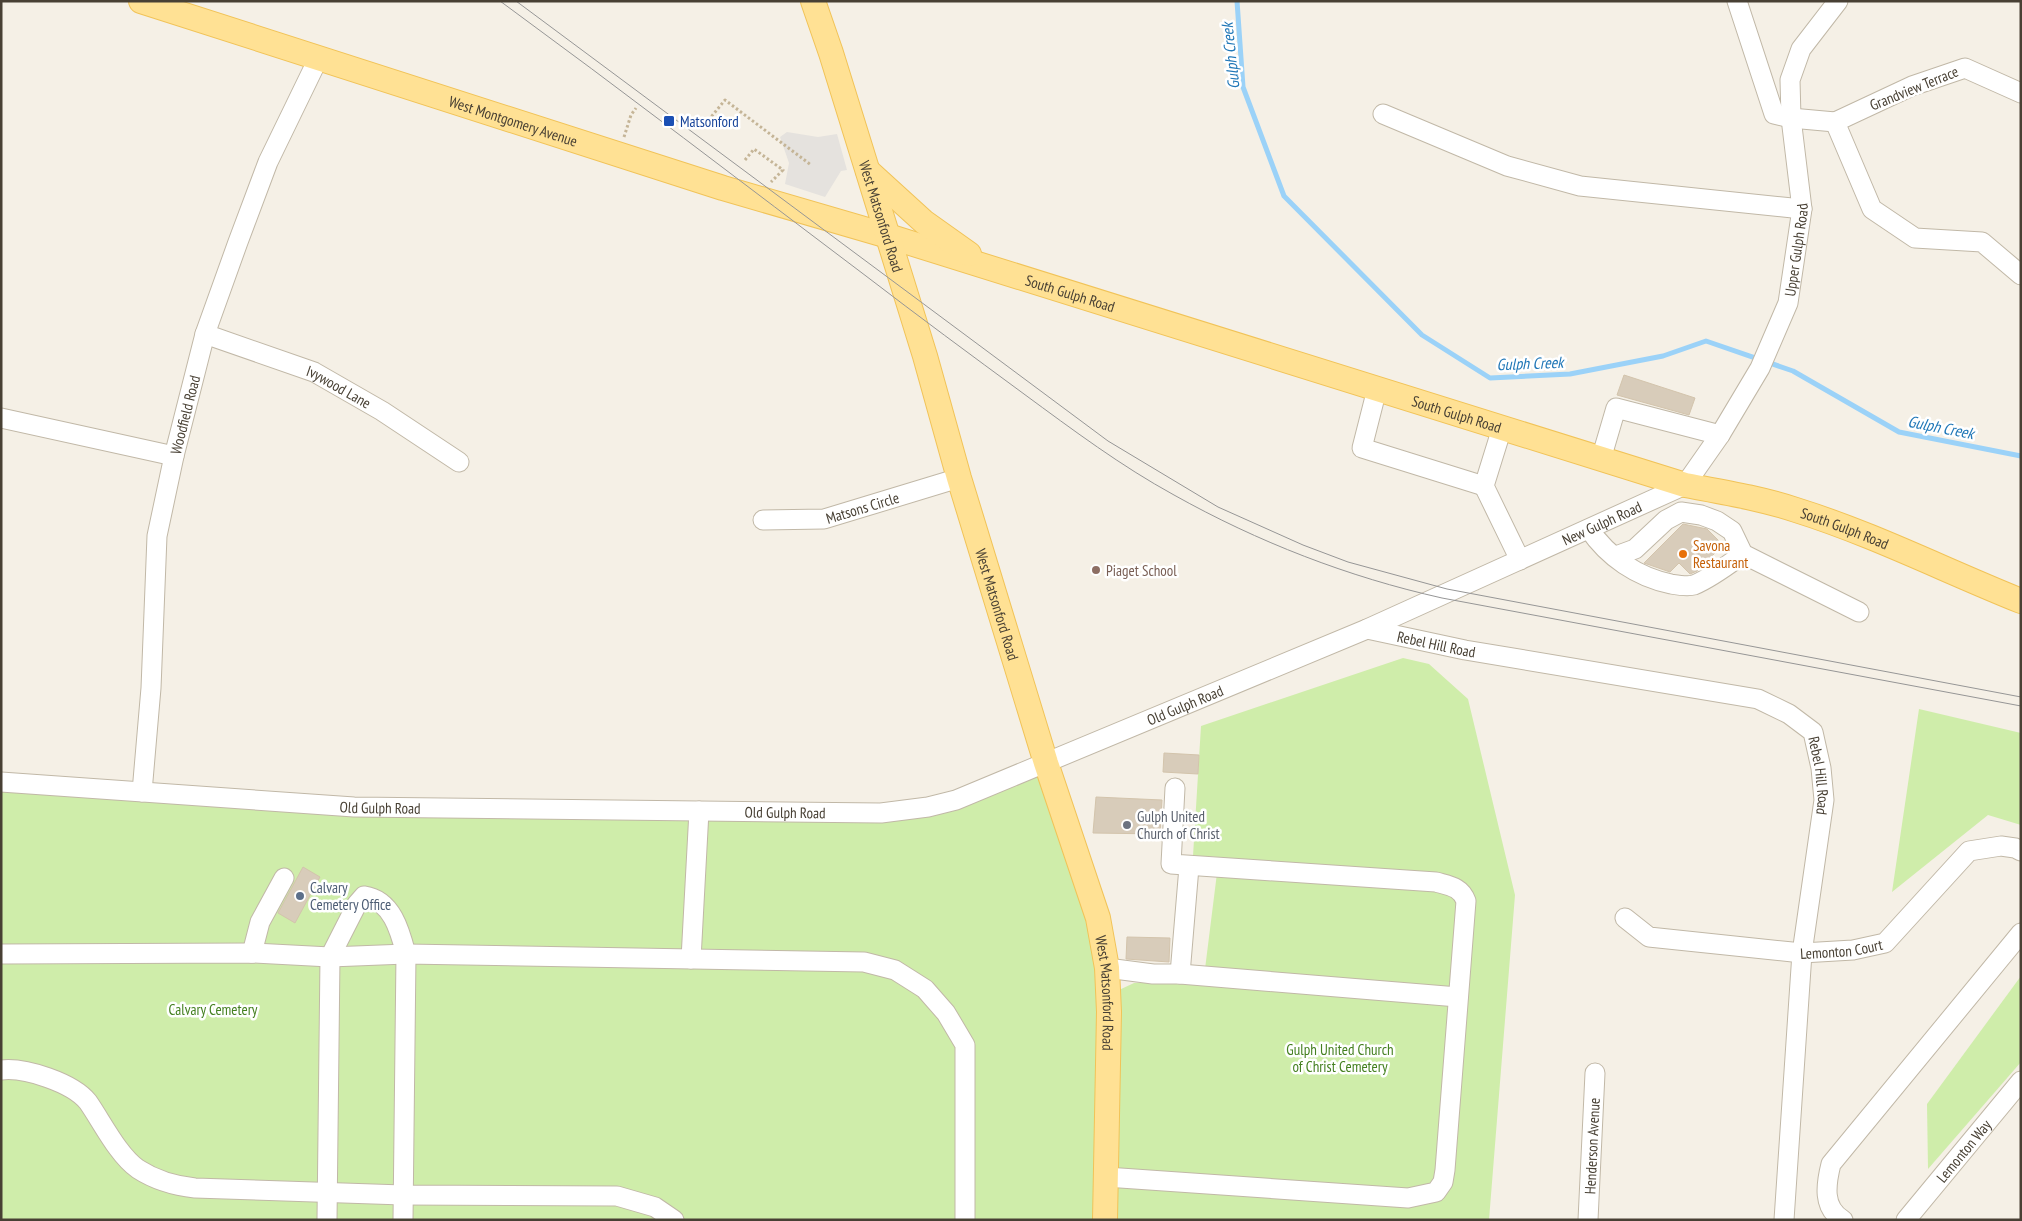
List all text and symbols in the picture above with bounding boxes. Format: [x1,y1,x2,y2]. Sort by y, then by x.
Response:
water label: Gulph Creek [1216,20,1243,90]
street label: Grandview Terrace [1867,62,1961,114]
street label: West Montgomery Avenue [447,91,580,150]
place label: Matsonford [680,112,739,131]
marker: Matsonford [662,114,676,128]
street label: West Matsonford Road [855,158,908,274]
street label: Upper Gulph Road [1780,202,1812,298]
street label: South Gulph Road [1023,270,1117,316]
water label: Gulph Creek [1496,352,1565,374]
street label: Ivywood Lane [304,361,375,412]
street label: Woodfield Road [165,373,204,456]
street label: South Gulph Road [1410,391,1504,437]
water label: Gulph Creek [1906,411,1977,444]
street label: Matsons Circle [823,487,901,527]
street label: New Gulph Road [1559,496,1645,549]
street label: South Gulph Road [1798,503,1892,553]
place label: Savona Restaurant [1693,536,1748,572]
street label: West Matsonford Road [972,546,1024,662]
marker: Savona Restaurant [1677,548,1689,560]
place label: Piaget School [1106,561,1177,580]
marker: Piaget School [1090,564,1102,576]
street label: Rebel Hill Road [1396,626,1477,661]
street label: Old Gulph Road [1144,681,1226,729]
street label: Rebel Hill Road [1805,734,1834,816]
street label: Old Gulph Road [339,797,421,817]
street label: Old Gulph Road [745,802,826,822]
place label: Gulph United Church of Christ [1137,807,1220,843]
marker: Gulph United Church of Christ [1121,819,1133,831]
place label: Calvary Cemetery Office [310,878,391,914]
marker: Calvary Cemetery Office [294,890,306,902]
street label: West Matsonford Road [1092,934,1119,1051]
street label: Lemonton Court [1800,934,1884,963]
park label: Calvary Cemetery [168,1000,258,1019]
park label: Gulph United Church of Christ Cemetery [1286,1040,1394,1076]
street label: Henderson Avenue [1580,1097,1603,1195]
street label: Lemonton Way [1932,1115,1995,1186]

